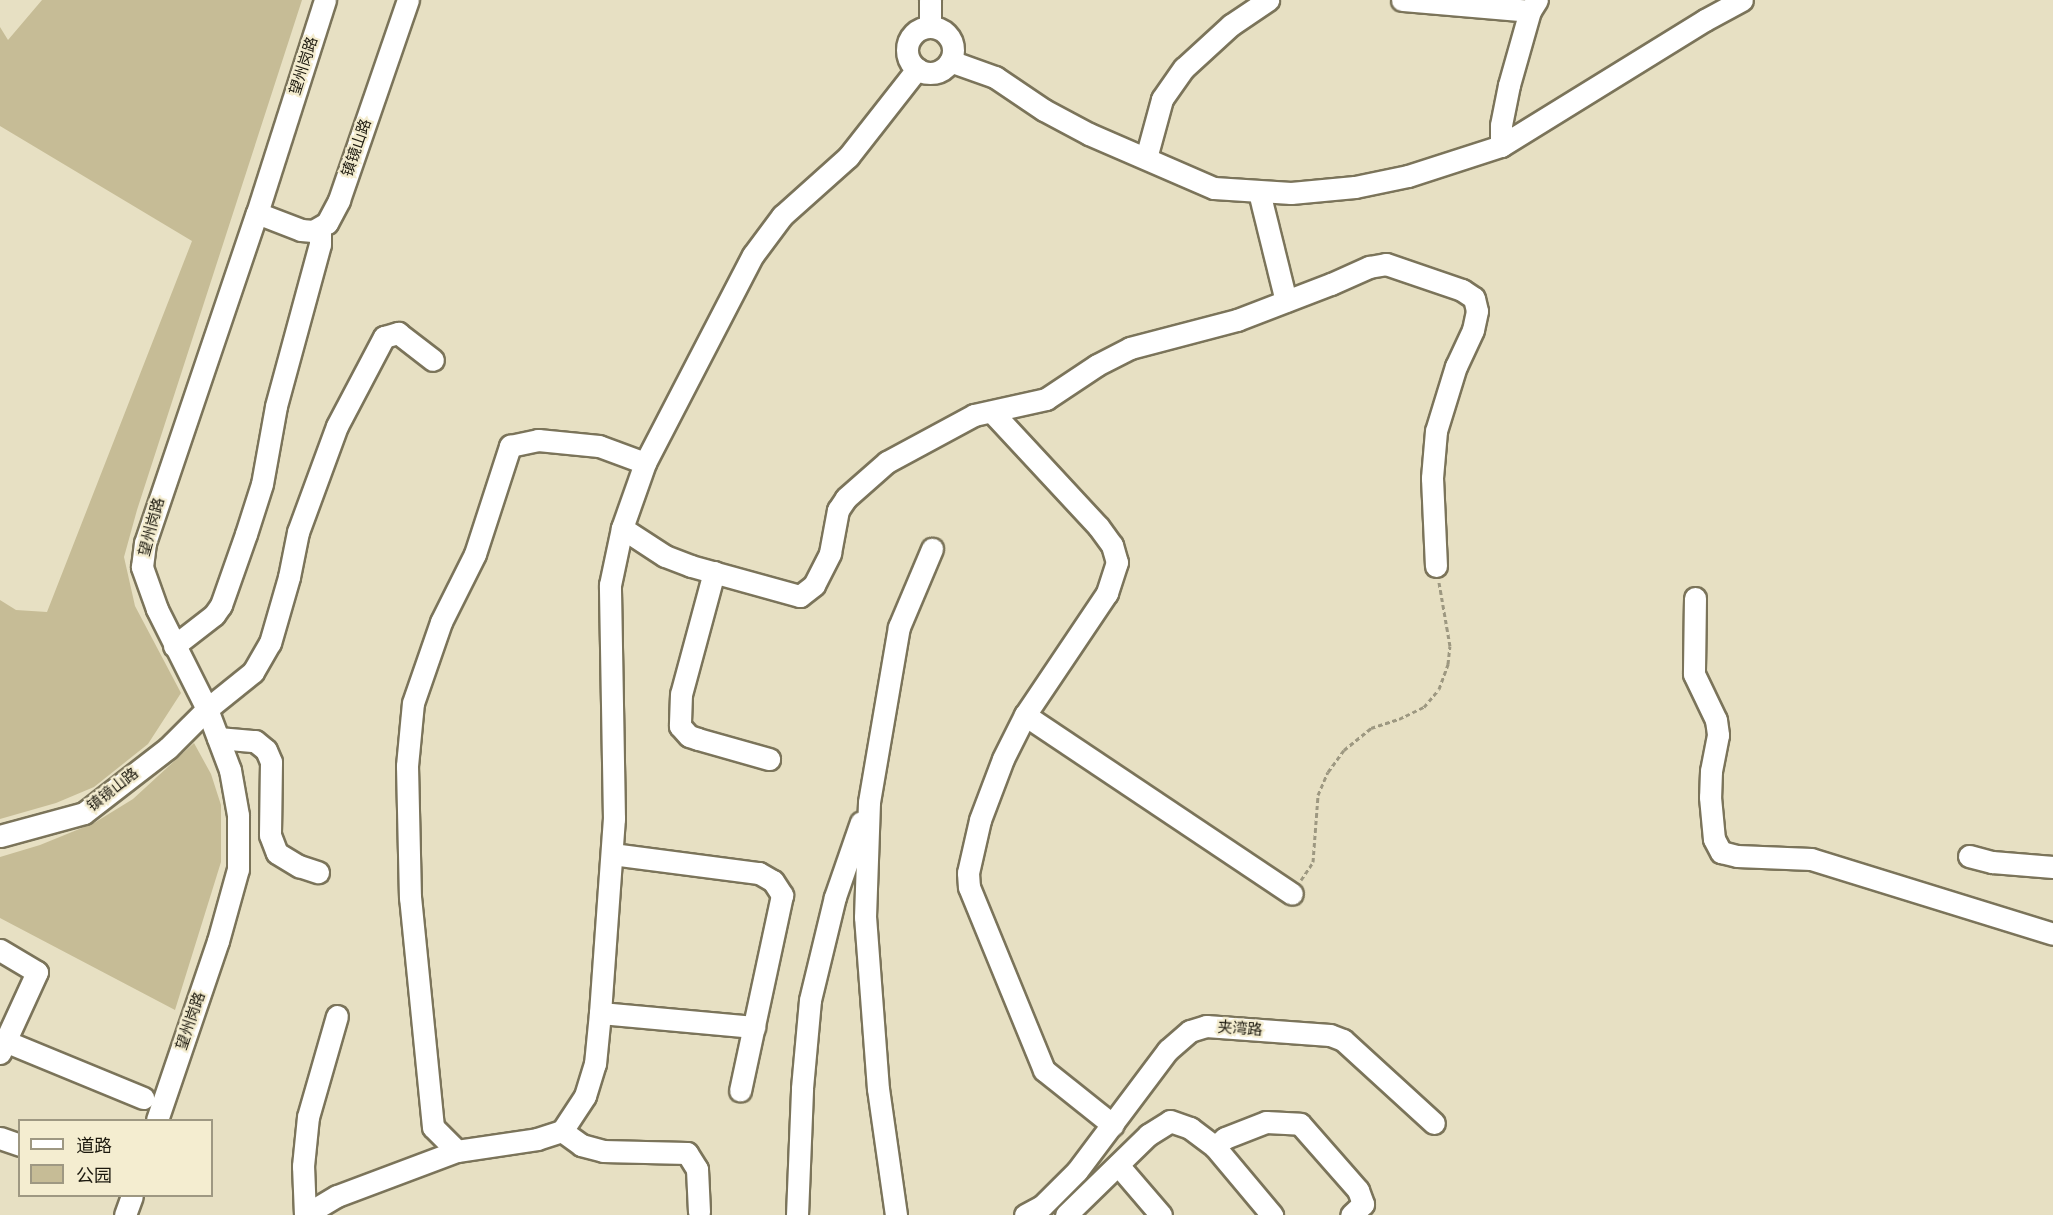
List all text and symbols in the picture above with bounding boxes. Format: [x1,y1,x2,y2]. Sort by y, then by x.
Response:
street label: 望州岗路 [286,35,322,97]
street label: 镇镜山路 [339,117,375,179]
street label: 望州岗路 [136,496,168,558]
street label: 镇镜山路 [84,764,142,816]
street label: 望州岗路 [173,990,209,1052]
street label: 夹湾路 [1217,1018,1263,1040]
legend [18,1119,213,1197]
text: 道路 [76,1135,112,1156]
text: 公园 [76,1165,112,1186]

